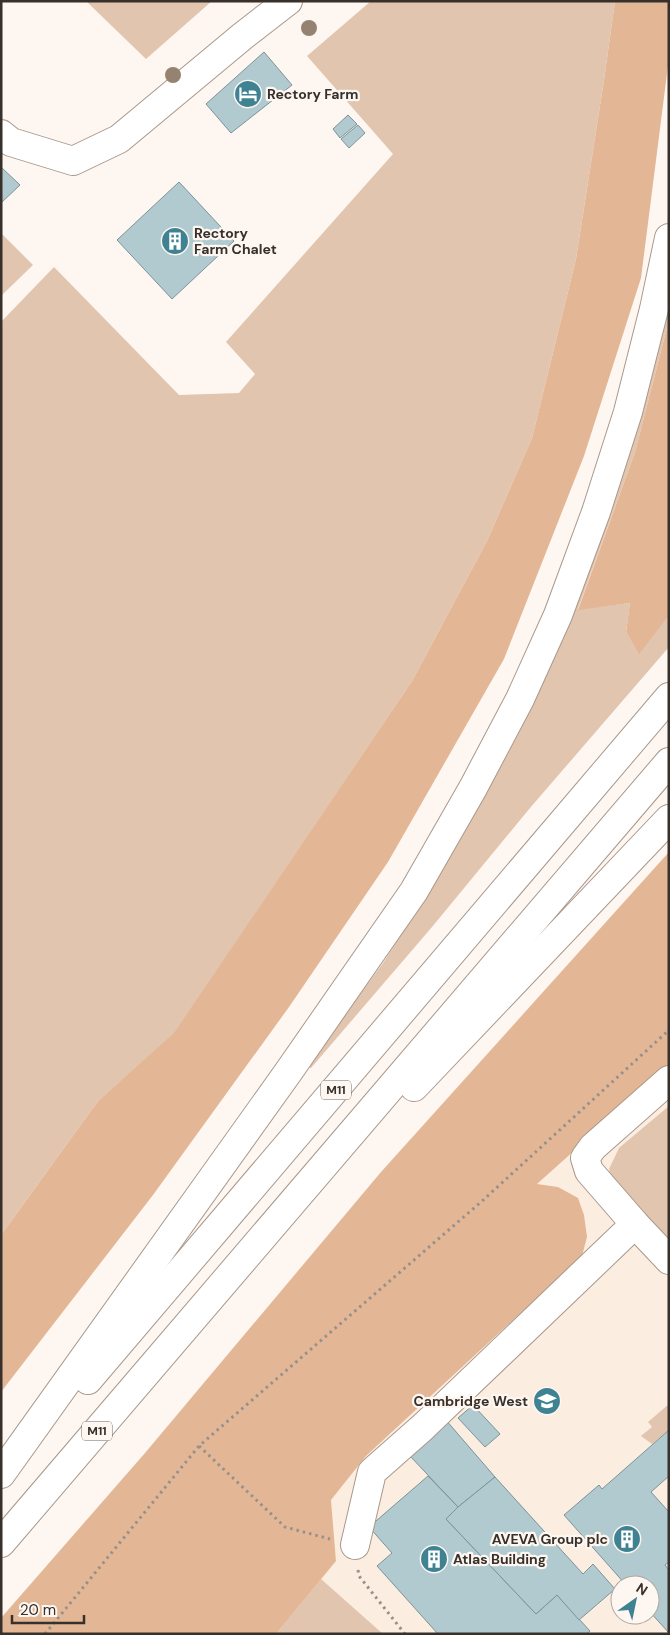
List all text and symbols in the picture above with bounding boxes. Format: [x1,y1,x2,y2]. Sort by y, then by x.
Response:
hotel icon: Rectory Farm [233,79,263,109]
place label: Rectory Farm [267,85,358,103]
place label: Rectory Farm Chalet [194,224,277,258]
building icon: Rectory Farm Chalet [160,226,190,256]
road number: M11 [321,1080,351,1100]
school or university icon: Cambridge West [532,1386,562,1416]
place label: Cambridge West [413,1392,528,1410]
road number: M11 [82,1422,112,1440]
building icon: AVEVA Group plc [612,1524,642,1554]
place label: AVEVA Group plc [492,1530,608,1548]
building icon: Atlas Building [419,1544,449,1574]
place label: Atlas Building [453,1550,546,1568]
north arrow [610,1575,660,1625]
text: N [633,1579,651,1599]
scale bar [12,1592,85,1624]
text: 20 m [20,1600,56,1620]

